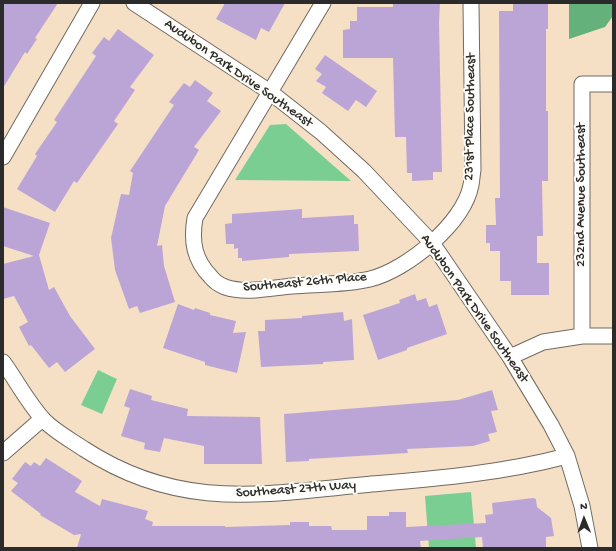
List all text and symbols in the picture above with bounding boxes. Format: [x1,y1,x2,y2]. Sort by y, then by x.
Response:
street label: Audubon Park Drive Southeast [160,16,316,132]
street label: 231st Place Southeast [461,53,481,181]
street label: 232nd Avenue Southeast [574,123,590,267]
street label: Audubon Park Drive Southeast [416,231,532,387]
street label: Southeast 26th Place [243,269,367,297]
street label: Southeast 27th Way [236,477,356,503]
north arrow [564,499,604,539]
text: N [580,501,587,513]

